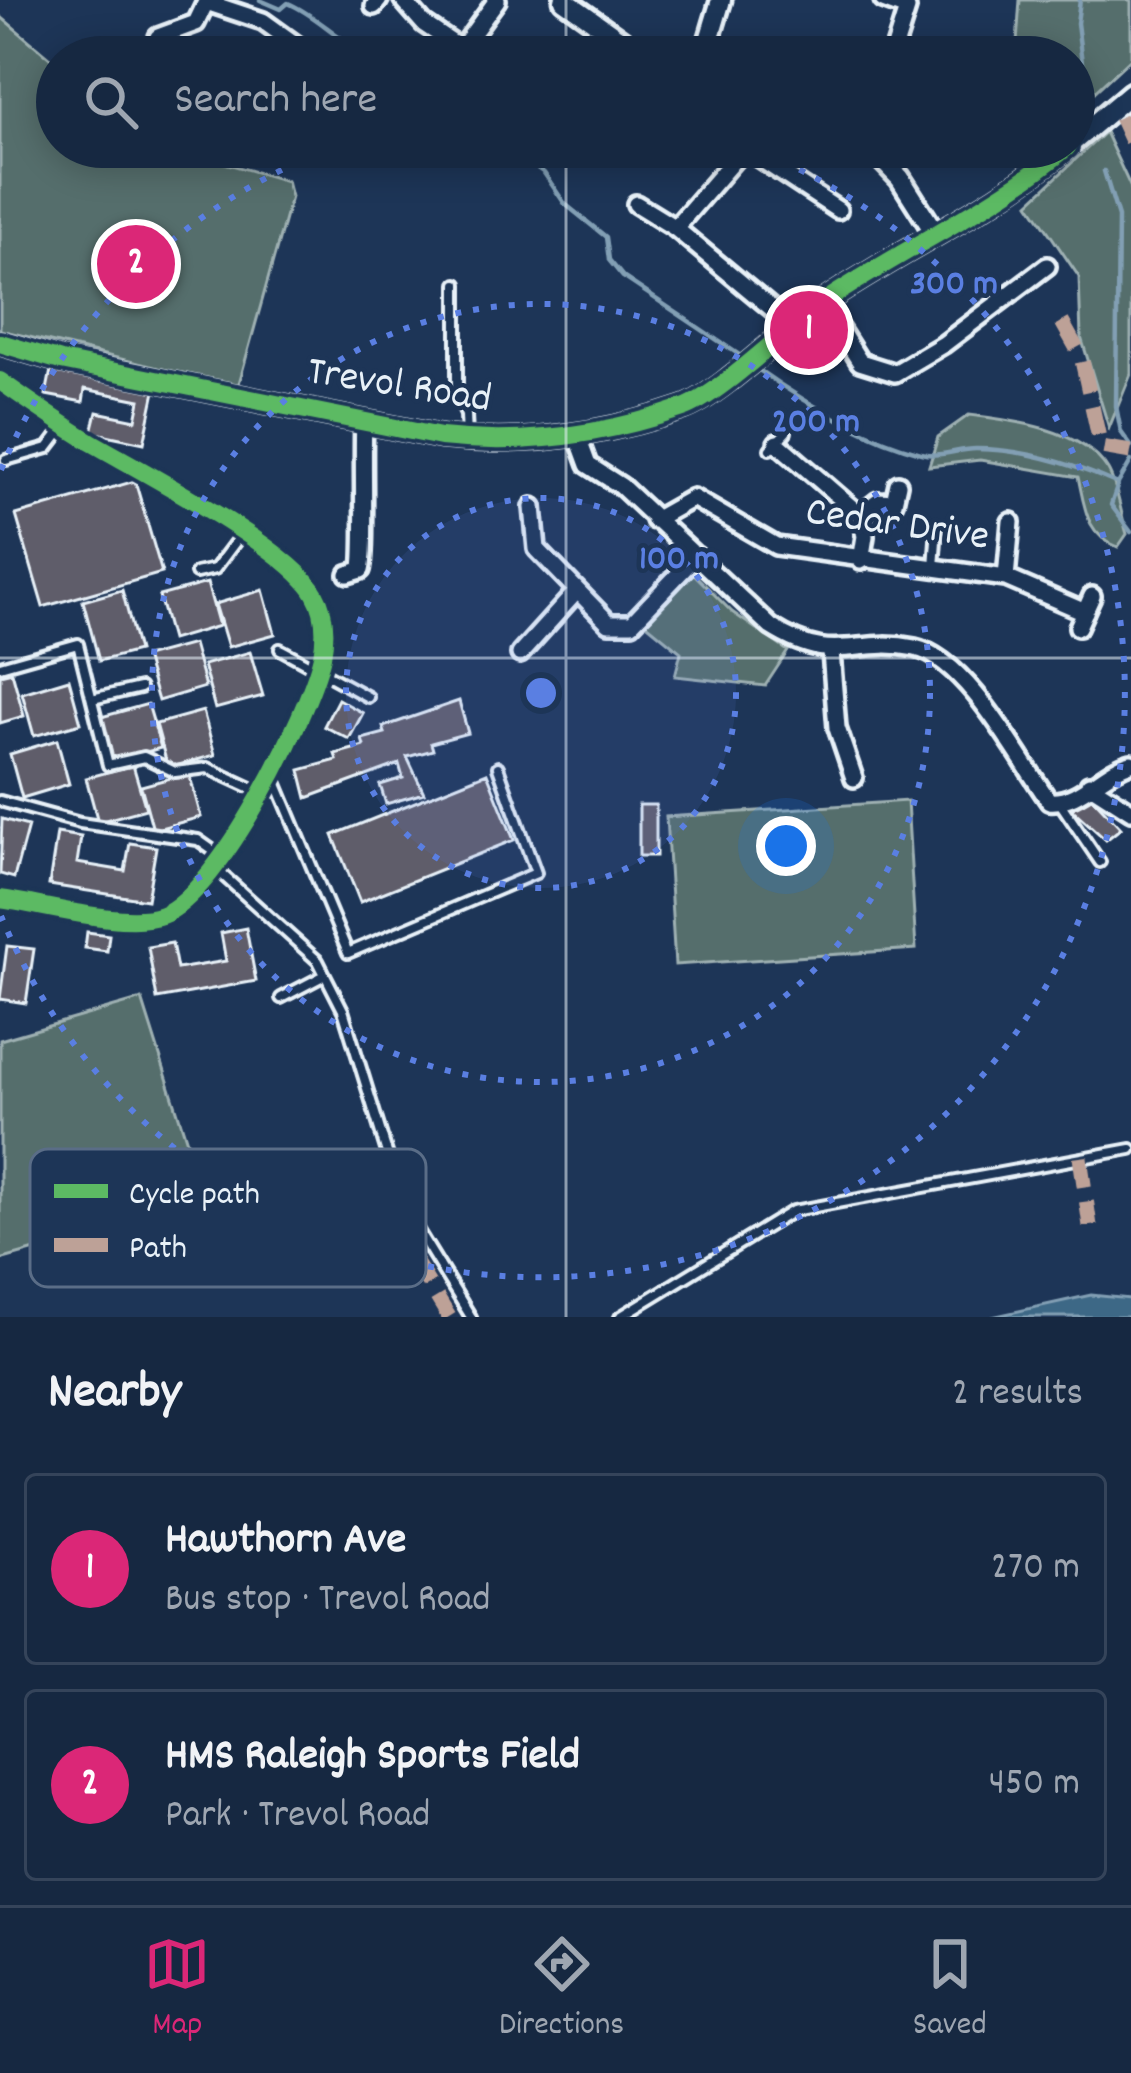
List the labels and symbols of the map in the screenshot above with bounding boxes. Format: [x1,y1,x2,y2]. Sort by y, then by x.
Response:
pin: 2 [97,219,175,309]
text: 300 m [910,260,998,312]
pin: 1 [770,285,848,375]
street label: Trevol Road [303,344,495,432]
text: 200 m [772,398,860,450]
street label: Cedar Drive [801,484,993,570]
text: 100 m [639,535,719,587]
centre of rings [520,672,562,714]
your location [756,816,816,876]
legend [30,1149,426,1287]
text: Cycle path [129,1173,260,1220]
text: Path [129,1227,187,1274]

